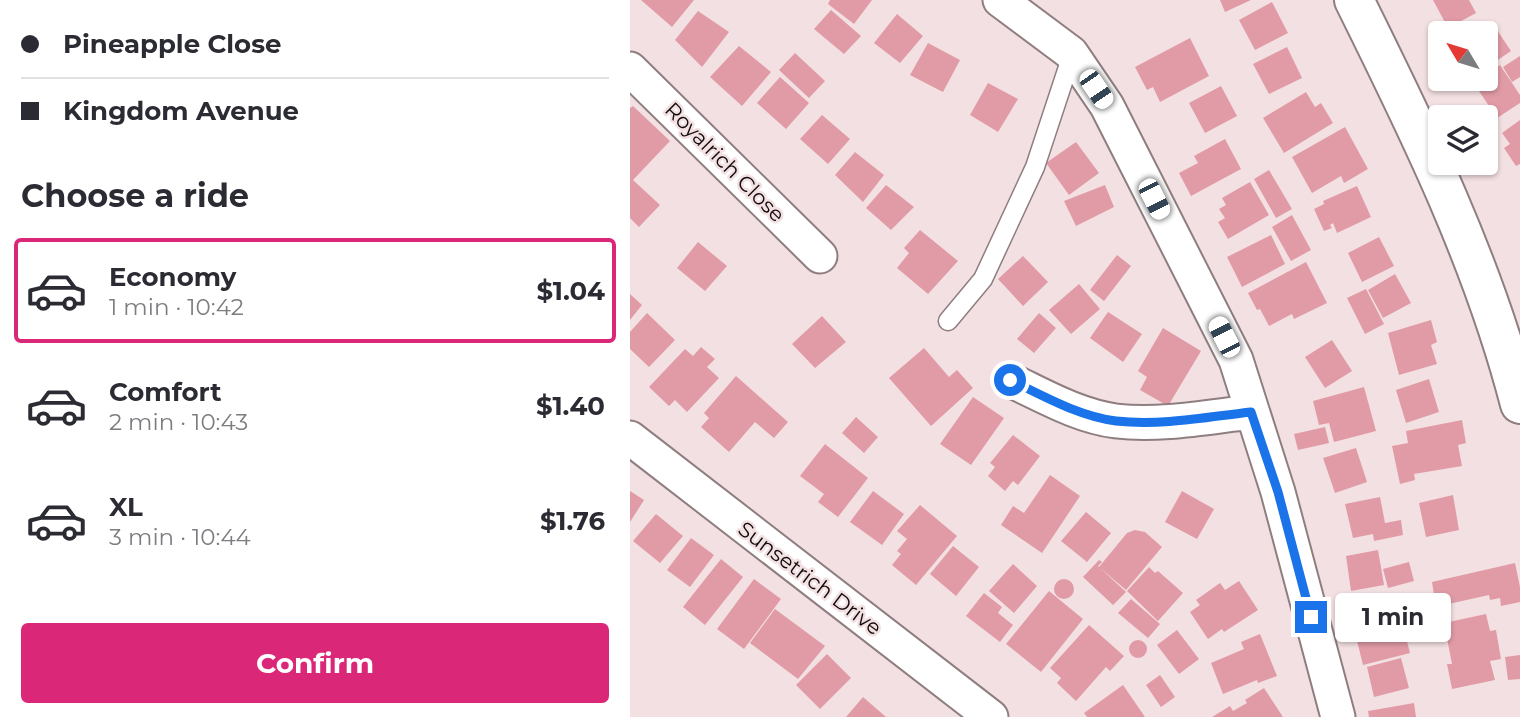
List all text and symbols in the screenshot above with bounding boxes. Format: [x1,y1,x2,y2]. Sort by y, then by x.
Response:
north arrow [1428,21,1498,91]
map controls [1428,21,1498,175]
text: Pineapple Close [63,28,281,60]
car [1076,66,1117,112]
text: Kingdom Avenue [63,95,299,127]
street label: Royalrich Close [660,97,790,227]
button: layers [1428,105,1498,175]
text: Choose a ride [21,176,249,215]
car [1136,176,1173,222]
icon: car [25,259,88,322]
text: Economy [109,261,236,293]
text: $1.04 [536,275,605,307]
text: 1 min · 10:42 [109,293,244,321]
car [1206,314,1243,360]
route start [994,364,1026,396]
icon: car [25,374,88,437]
text: Comfort [109,376,221,408]
text: $1.40 [536,390,605,422]
text: 2 min · 10:43 [109,408,248,436]
icon: car [25,489,88,552]
text: XL [109,491,143,523]
text: $1.76 [540,505,605,537]
street label: Sunsetrich Drive [733,516,887,640]
text: 3 min · 10:44 [109,523,251,551]
callout: 1 min [1336,592,1451,642]
route end [1295,601,1327,633]
text: 1 min [1362,603,1424,631]
button: Confirm [21,623,609,703]

